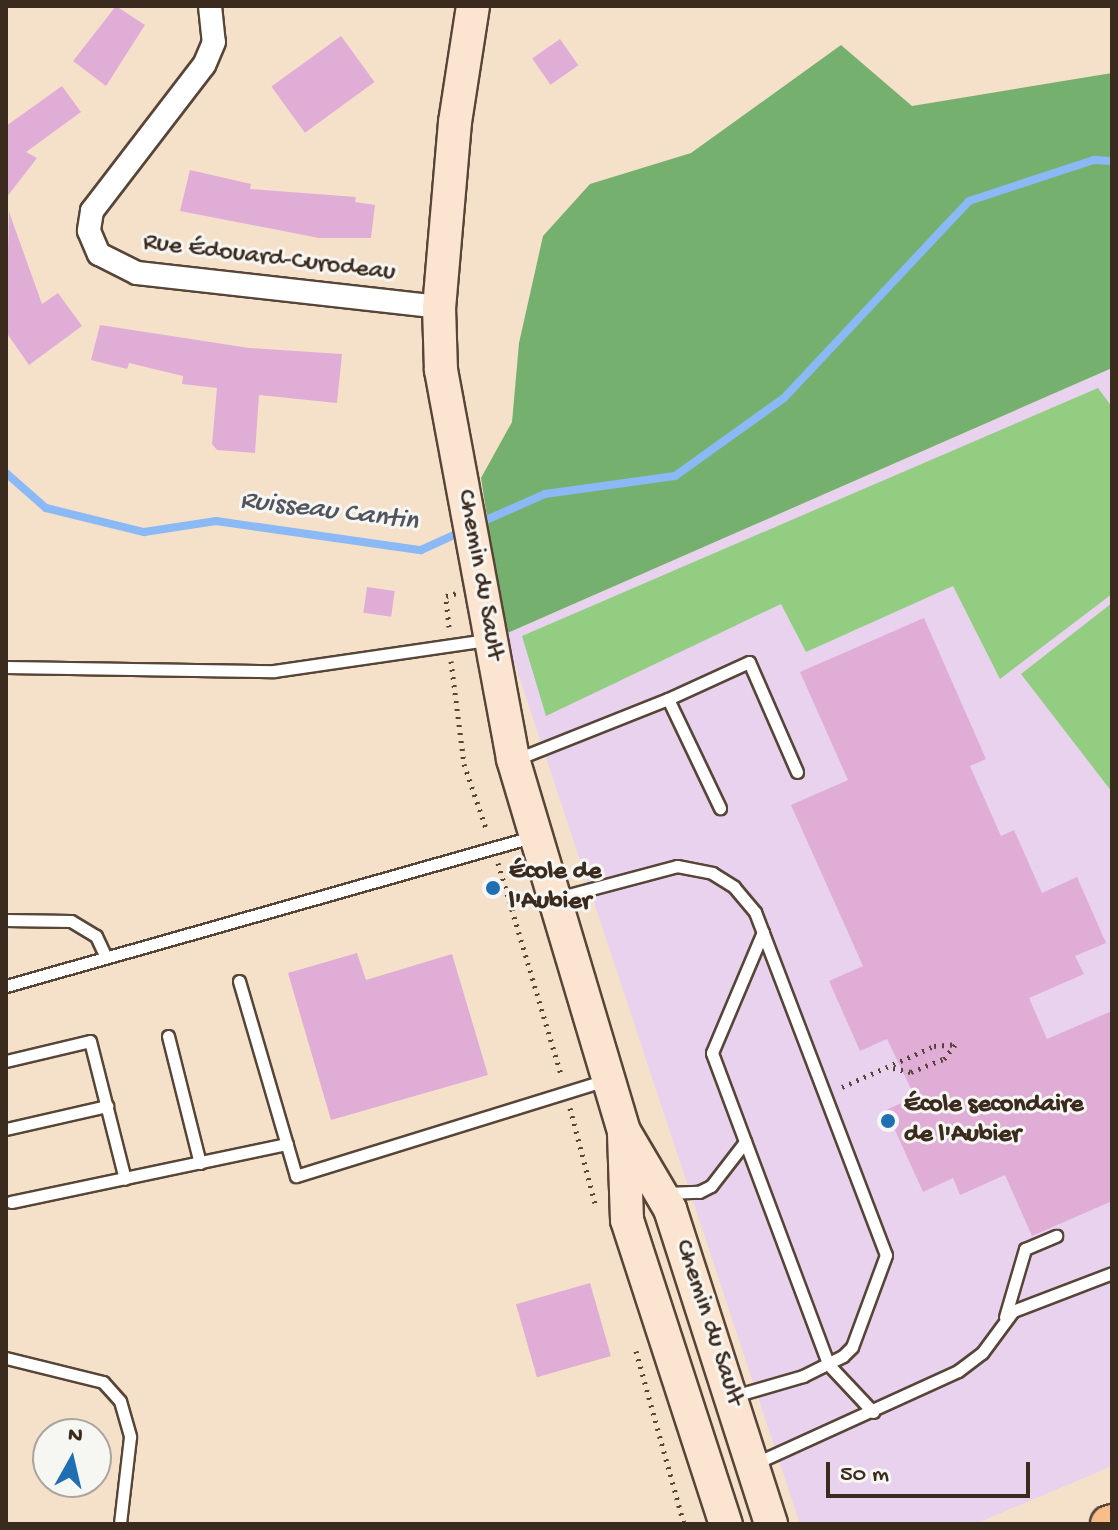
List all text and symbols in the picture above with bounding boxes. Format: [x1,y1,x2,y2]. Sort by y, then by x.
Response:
street label: Rue Édouard-Curodeau [141,228,397,290]
water label: Ruisseau Cantin [238,484,420,540]
street label: Chemin du Sault [449,487,509,663]
place label: École de l'Aubier [509,857,601,918]
marker: École de l'Aubier [484,879,502,897]
place label: École secondaire de l'Aubier [904,1090,1083,1152]
marker: École secondaire de l'Aubier [879,1112,897,1130]
street label: Chemin du Sault [666,1236,750,1410]
north arrow [32,1418,112,1498]
text: N [66,1422,84,1450]
scale bar [830,1446,1034,1496]
text: 50 m [840,1461,889,1490]

